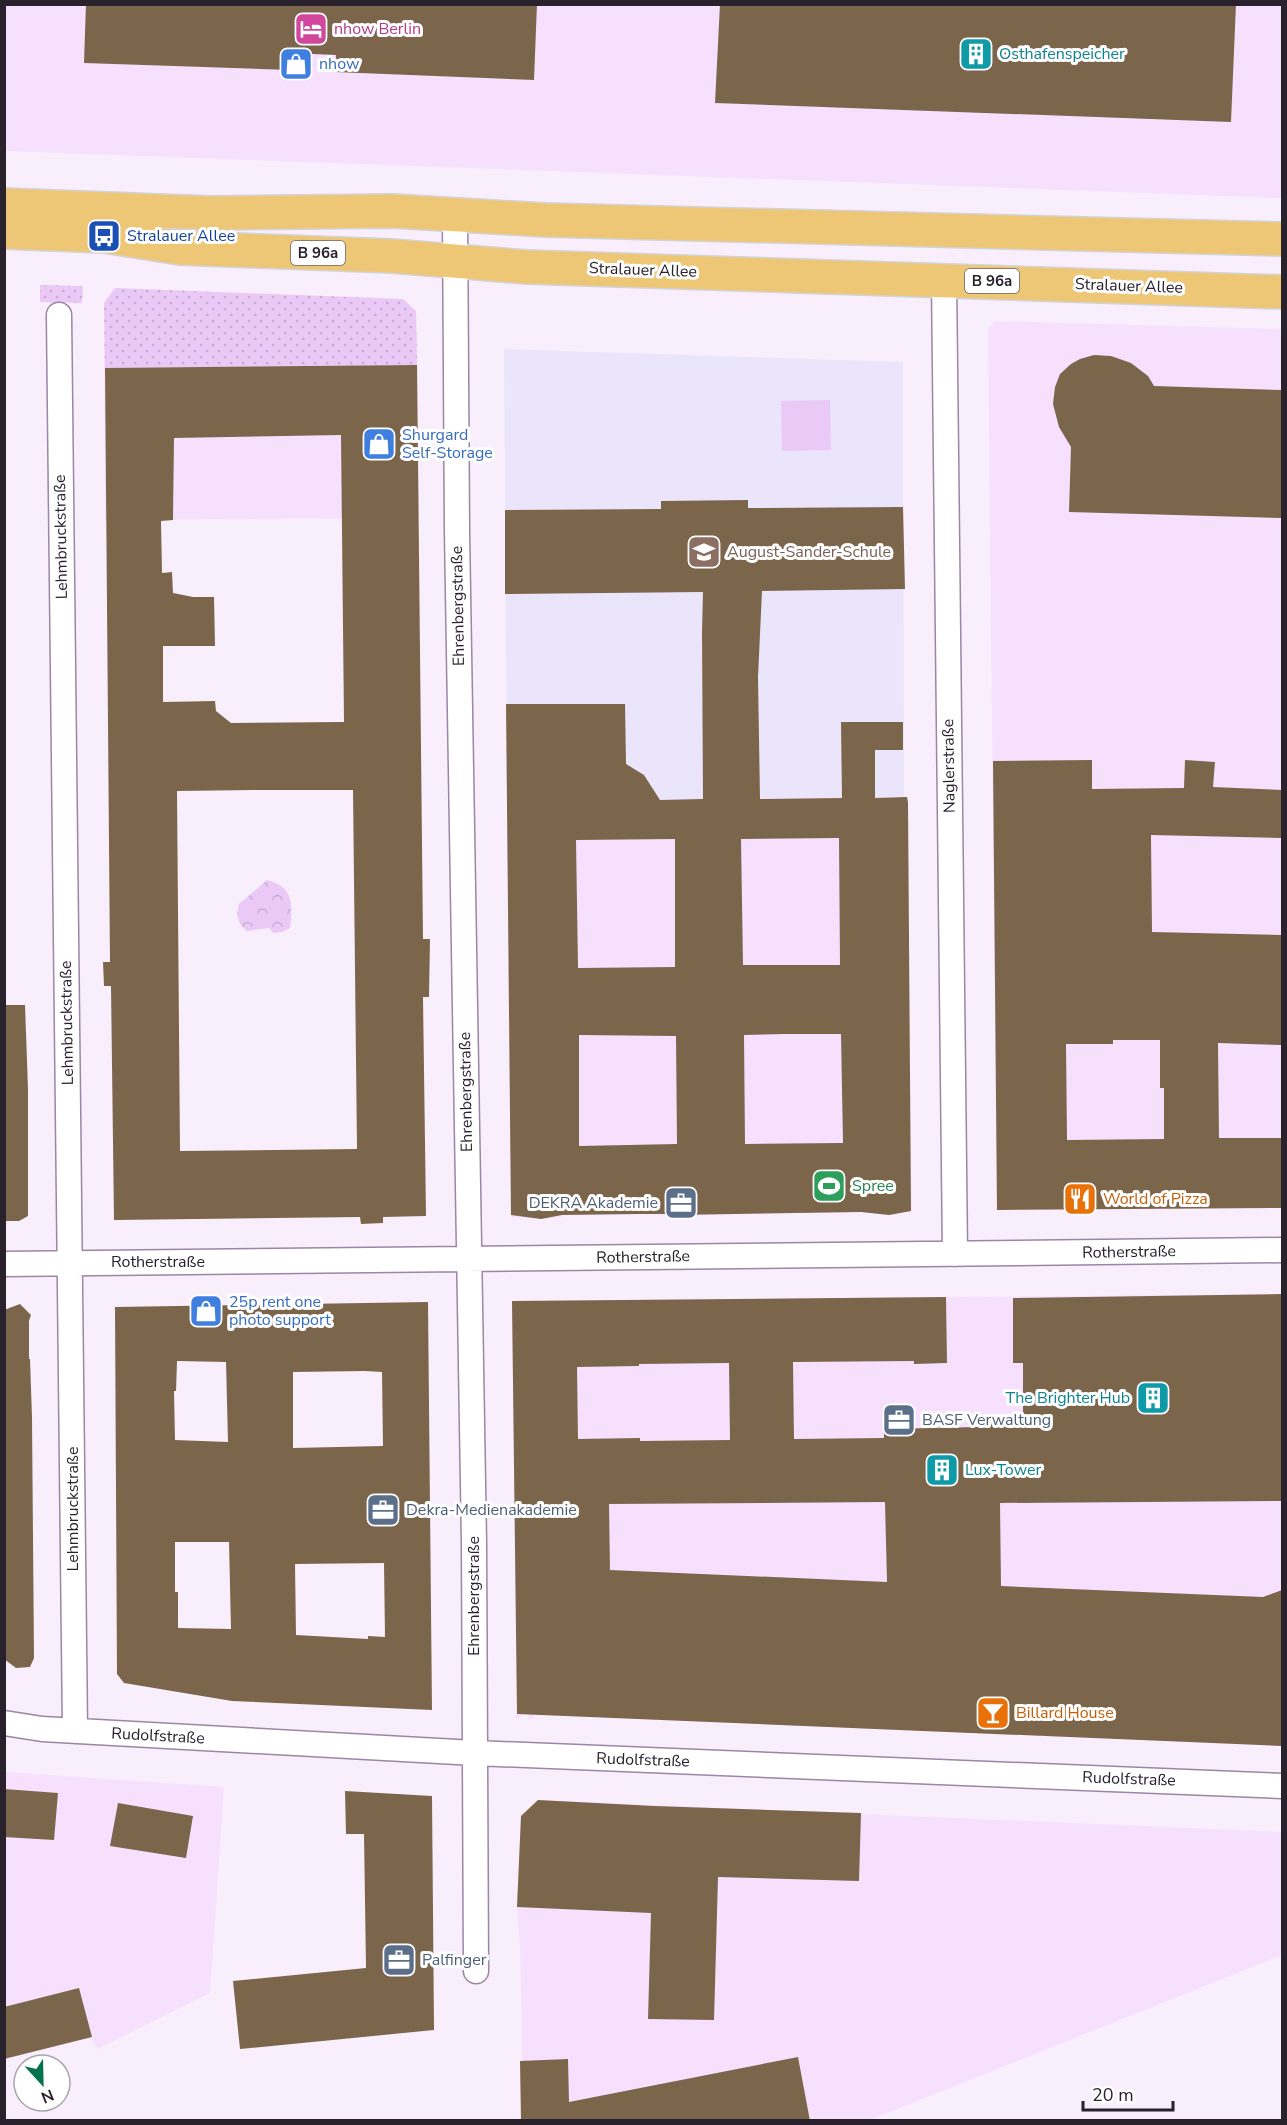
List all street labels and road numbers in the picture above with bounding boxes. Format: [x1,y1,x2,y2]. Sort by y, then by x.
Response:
road number: B 96a [291,241,345,265]
street label: Stralauer Allee [589,257,697,283]
road number: B 96a [965,269,1019,293]
street label: Stralauer Allee [1075,273,1183,299]
street label: Lehmbruckstraße [49,474,73,600]
street label: Ehrenbergstraße [446,546,470,666]
street label: Naglerstraße [937,719,961,813]
street label: Lehmbruckstraße [55,960,79,1086]
street label: Ehrenbergstraße [454,1032,478,1152]
street label: Rotherstraße [1082,1240,1176,1264]
street label: Rotherstraße [596,1245,690,1269]
street label: Rotherstraße [111,1251,205,1273]
street label: Lehmbruckstraße [62,1447,84,1571]
street label: Ehrenbergstraße [463,1536,485,1656]
street label: Rudolfstraße [111,1723,205,1749]
street label: Rudolfstraße [596,1747,690,1773]
street label: Rudolfstraße [1082,1766,1176,1792]

